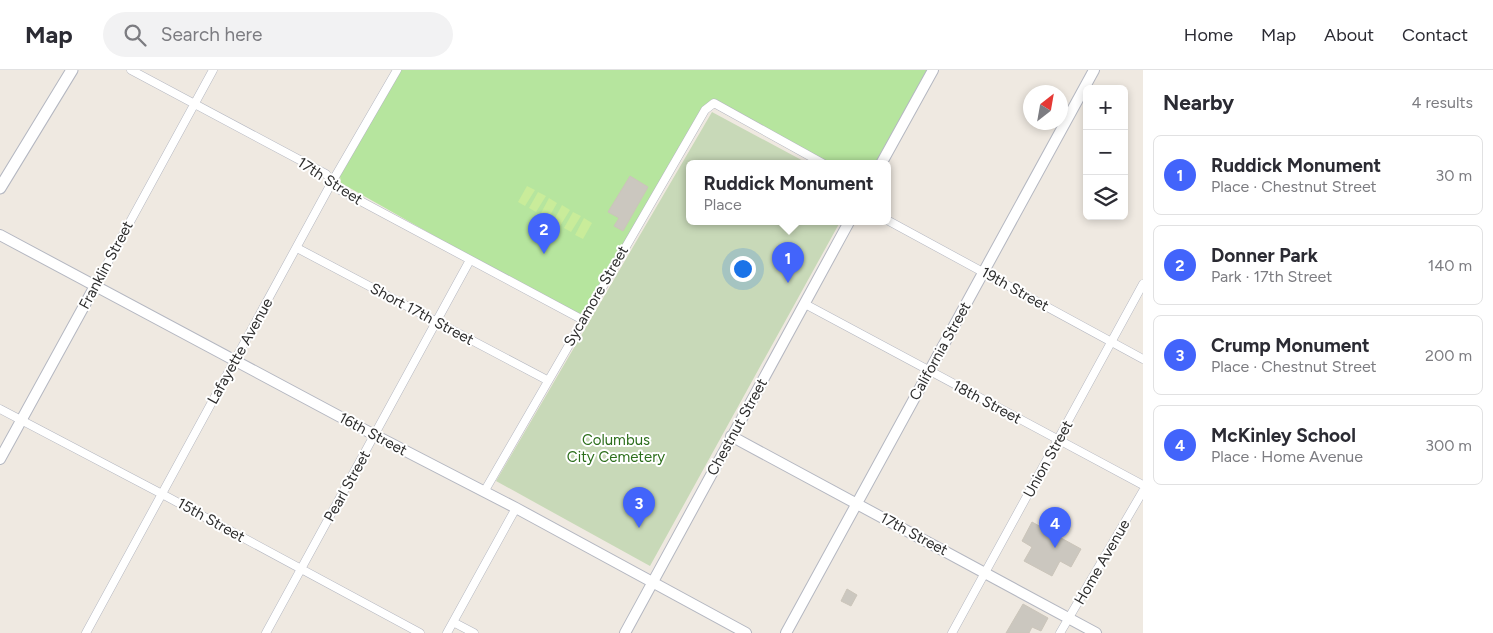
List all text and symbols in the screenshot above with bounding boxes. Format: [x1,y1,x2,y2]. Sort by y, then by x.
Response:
search box [103,12,453,57]
text: Map [25,20,73,49]
icon: search [121,21,149,49]
text: Search here [161,23,262,46]
text: Home [1184,24,1233,46]
text: Map [1261,24,1296,46]
text: About [1324,24,1374,46]
text: Contact [1402,24,1468,46]
north arrow [1023,85,1068,130]
map controls [1083,85,1128,220]
button: + [1083,85,1128,130]
text: Nearby [1163,90,1234,115]
text: 4 results [1412,93,1473,112]
button: − [1083,130,1128,175]
street label: 17th Street [294,153,366,209]
text: Ruddick Monument [1211,154,1381,177]
popup [686,160,891,225]
text: 1 [1177,166,1183,185]
text: 30 m [1435,166,1472,185]
text: Ruddick Monument [703,172,874,195]
button: layers [1083,175,1128,220]
text: Place · Chestnut Street [1211,177,1377,196]
text: Place [703,195,742,214]
pin: 2 [528,213,560,254]
street label: Franklin Street [75,218,137,312]
street label: Sycamore Street [560,242,632,349]
pin: 1 [772,242,804,283]
text: Donner Park [1211,244,1318,267]
your location [730,256,756,282]
text: 2 [1175,256,1185,275]
text: 140 m [1428,256,1472,275]
street label: 19th Street [978,263,1052,315]
text: Park · 17th Street [1211,267,1332,286]
street label: Short 17th Street [367,279,477,349]
street label: Lafayette Avenue [203,295,277,407]
street label: California Street [906,298,975,403]
text: Crump Monument [1211,334,1370,357]
text: 3 [1176,346,1184,365]
text: 200 m [1425,346,1472,365]
text: Place · Chestnut Street [1211,357,1377,376]
street label: Chestnut Street [703,375,771,479]
street label: 18th Street [950,376,1025,428]
street label: 16th Street [336,409,410,460]
street label: Union Street [1019,417,1077,501]
text: McKinley School [1211,424,1356,447]
park label: Columbus City Cemetery [567,431,665,466]
text: 4 [1175,436,1185,455]
text: 300 m [1425,436,1472,455]
street label: Pearl Street [320,447,374,525]
text: Place · Home Avenue [1211,447,1363,466]
pin: 3 [623,487,655,528]
street label: 15th Street [174,494,248,546]
pin: 4 [1039,507,1071,548]
street label: 17th Street [877,509,951,559]
street label: Home Avenue [1070,516,1134,608]

